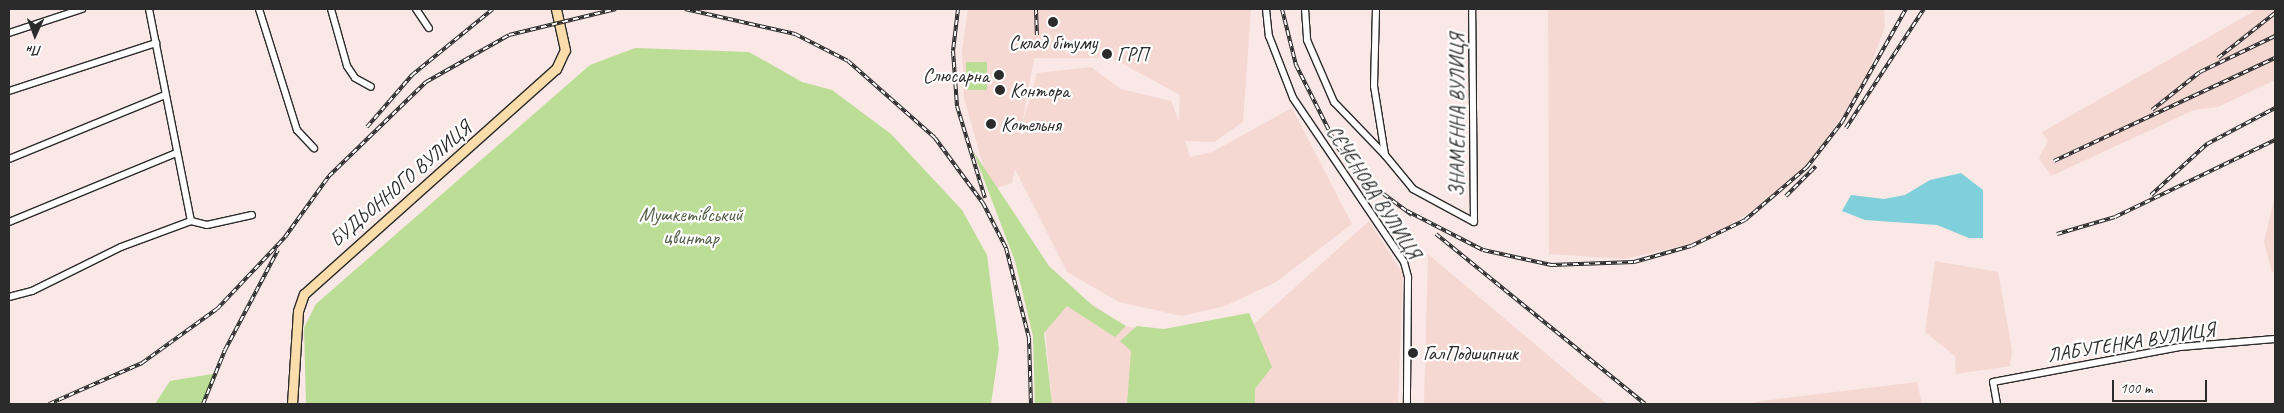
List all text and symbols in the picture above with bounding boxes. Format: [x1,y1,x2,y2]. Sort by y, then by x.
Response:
north arrow [10,10,60,60]
marker: Склад бітуму [1047,16,1059,28]
place label: Склад бітуму [1009,30,1097,54]
street label: ЗНАМЕННА ВУЛИЦЯ [1445,34,1469,196]
text: Пн [27,42,42,59]
place label: ГРП [1117,42,1148,66]
marker: ГРП [1101,48,1113,60]
place label: Слюсарна [923,63,989,87]
marker: Слюсарна [993,69,1005,81]
place label: Контора [1010,78,1069,102]
marker: Контора [994,84,1006,96]
place label: Котельня [1001,112,1061,136]
street label: БУДЬОННОГО ВУЛИЦЯ [325,116,475,252]
marker: Котельня [985,118,997,130]
street label: СЄЧЕНОВА ВУЛИЦЯ [1322,121,1426,263]
park label: Мушкетівський цвинтар [639,203,743,250]
street label: ЛАБУТЕНКА ВУЛИЦЯ [2046,317,2216,367]
place label: ГалПодшипник [1423,341,1518,365]
marker: ГалПодшипник [1407,347,1419,359]
scale bar [2114,370,2209,402]
text: 100 m [2120,379,2152,398]

